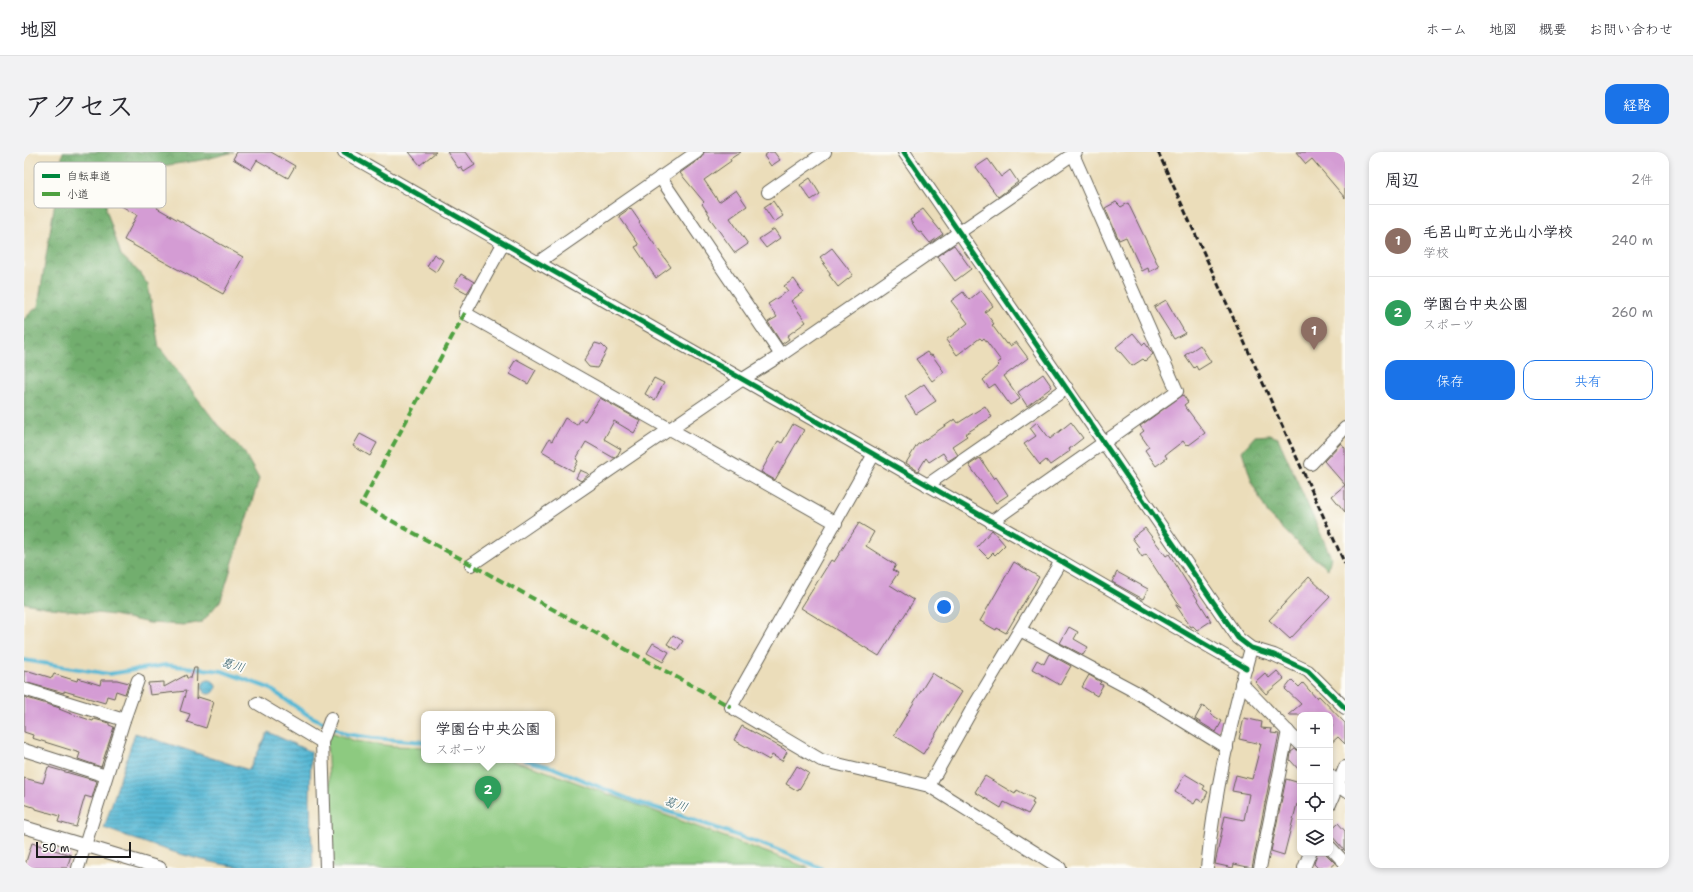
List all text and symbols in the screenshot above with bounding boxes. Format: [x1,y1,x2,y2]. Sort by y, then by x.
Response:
text: 地図 [20,17,58,42]
text: ホーム [1426,20,1467,38]
text: 地図 [1489,20,1517,38]
text: 概要 [1539,20,1567,38]
text: お問い合わせ [1589,20,1673,38]
button: 経路 [1605,84,1669,124]
text: アクセス [24,87,134,125]
legend [34,162,166,208]
text: 自転車道 [67,169,111,184]
text: 周辺 [1385,169,1419,191]
text: 2件 [1631,171,1653,188]
text: 小道 [67,187,89,202]
text: 毛呂山町立光山小学校 [1423,222,1573,242]
text: 1 [1395,232,1401,249]
text: 240 m [1611,232,1653,249]
text: 学校 [1423,244,1449,261]
text: 学園台中央公園 [1423,294,1528,314]
text: 2 [1393,304,1403,321]
text: 260 m [1611,304,1653,321]
text: スポーツ [1423,316,1475,333]
pin: 1 [1301,317,1327,350]
button: 保存 [1385,360,1515,400]
button: 共有 [1523,360,1653,400]
your location [934,597,954,617]
water label: 葛川 [219,654,247,676]
popup [421,711,555,763]
map controls [1297,712,1333,856]
button: + [1297,712,1333,748]
text: 学園台中央公園 [435,719,541,739]
text: スポーツ [435,741,487,758]
button: − [1297,748,1333,784]
pin: 2 [475,776,501,809]
button: locate [1297,784,1333,820]
water label: 葛川 [662,793,690,815]
button: layers [1297,820,1333,856]
scale bar [36,840,131,859]
text: 50 m [42,841,70,856]

